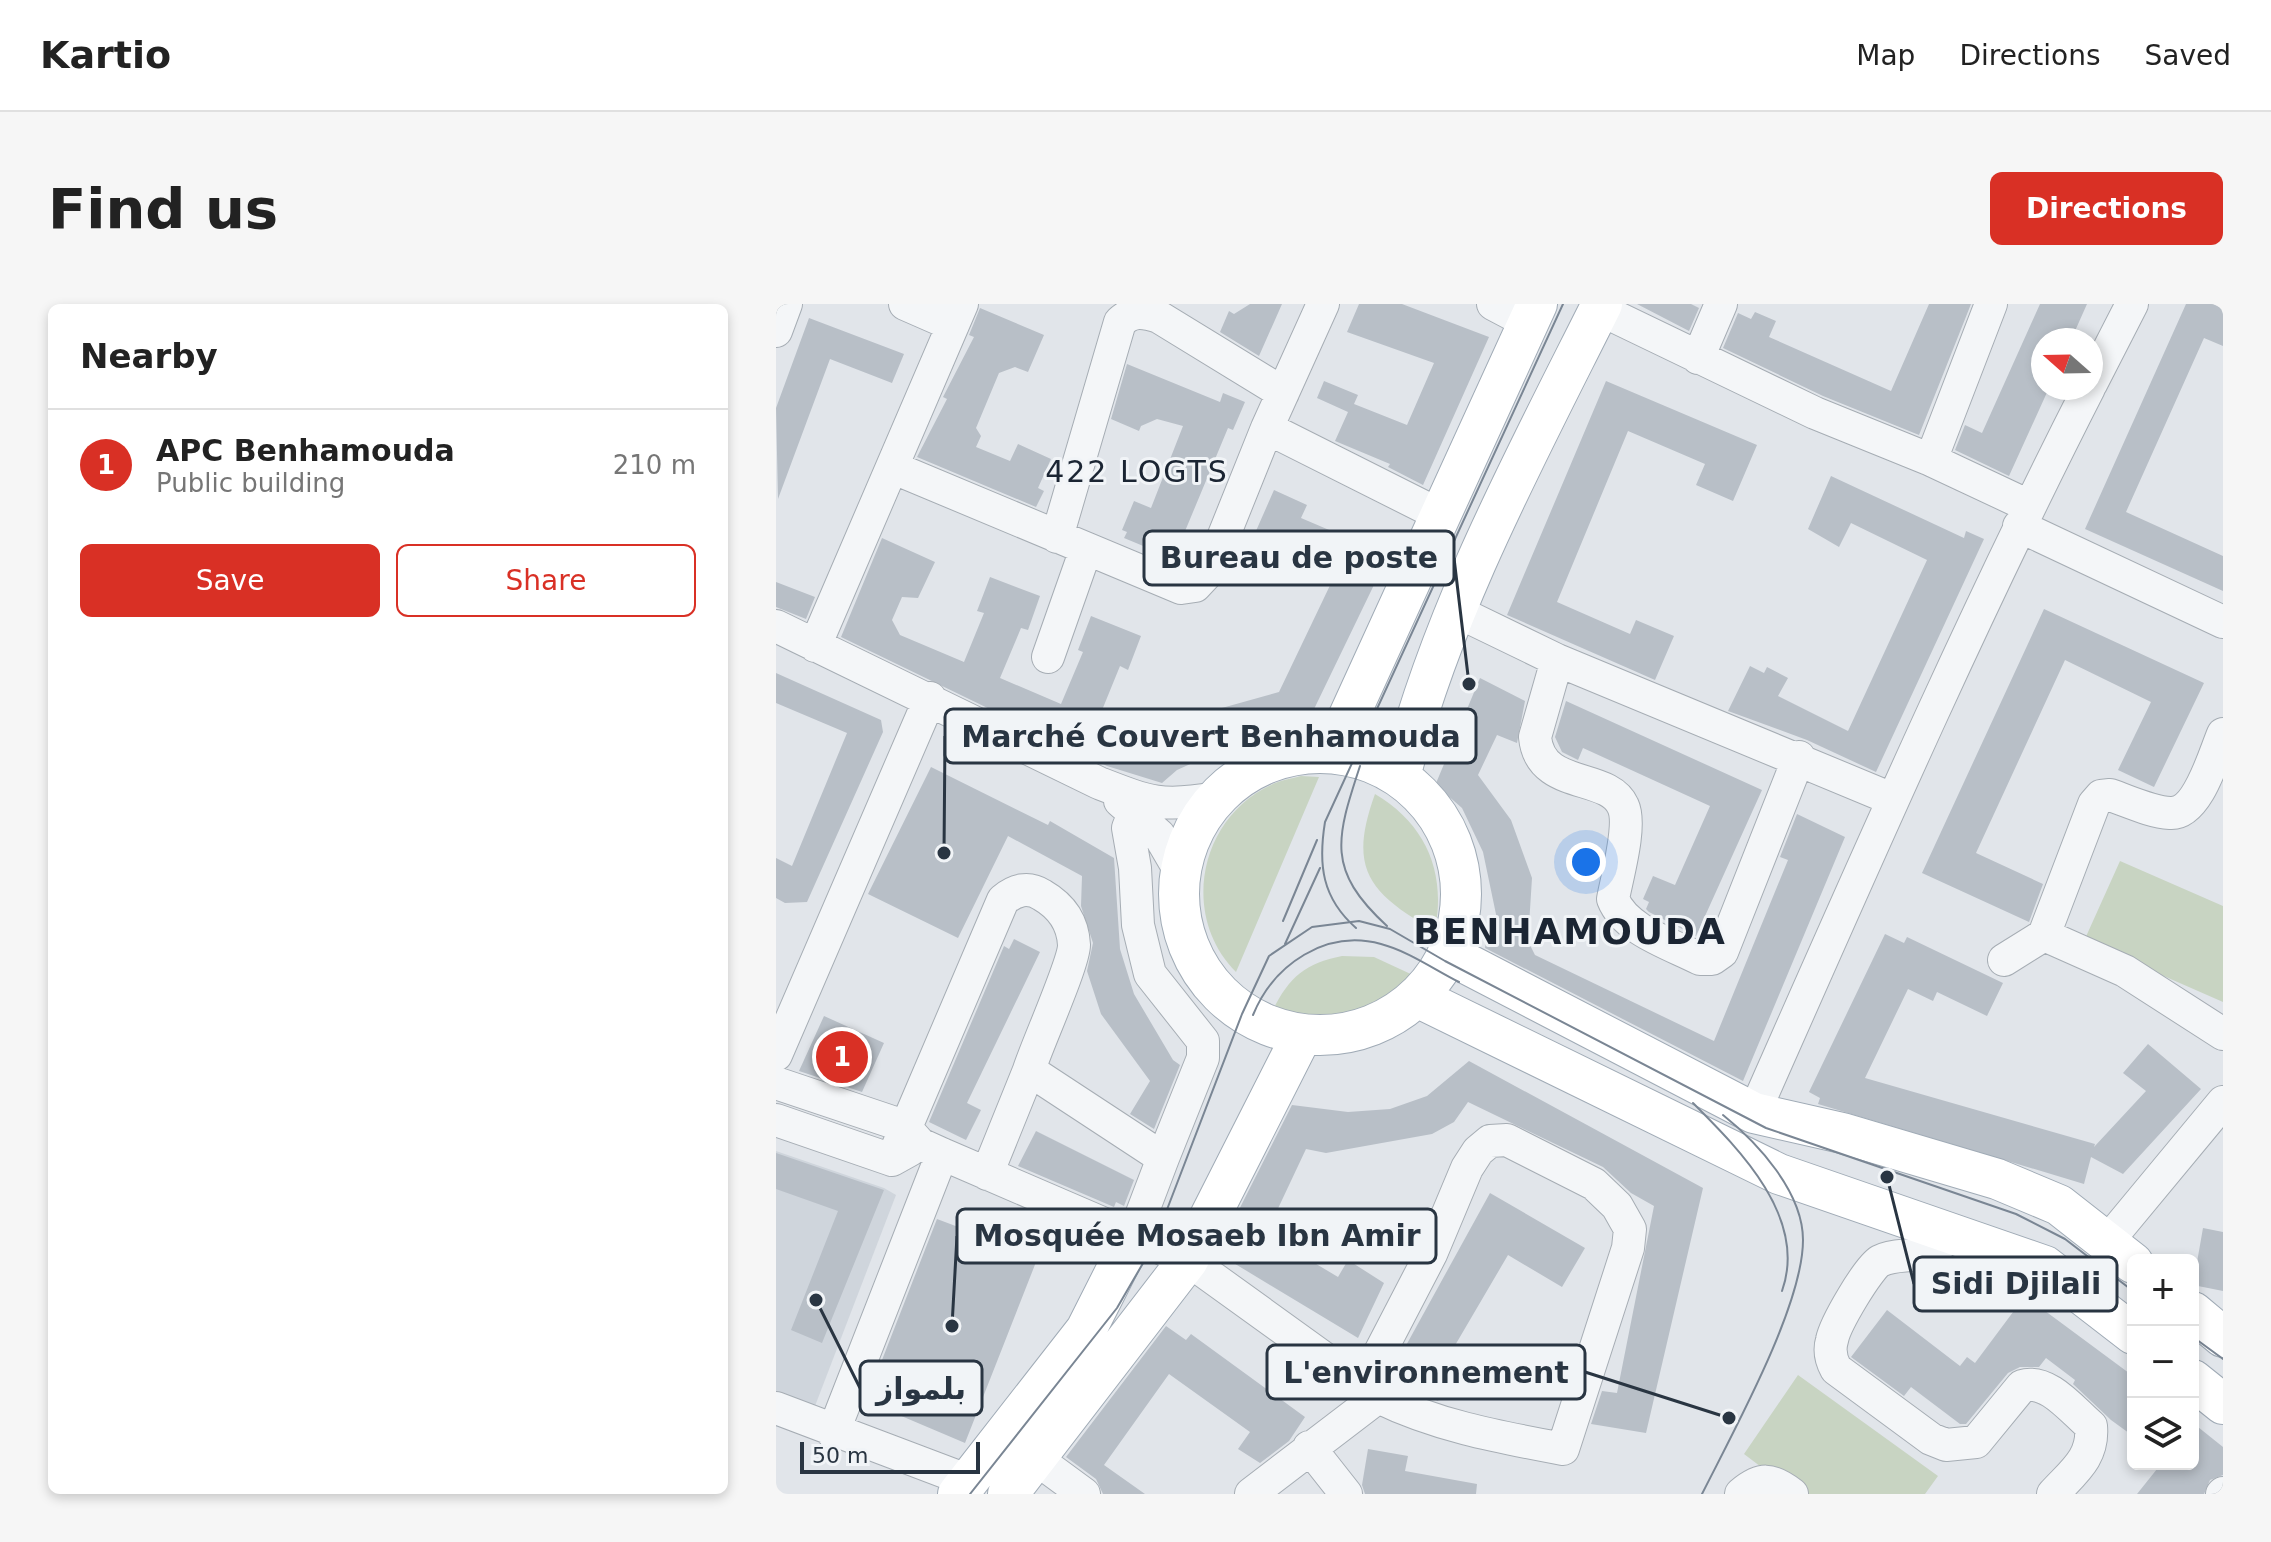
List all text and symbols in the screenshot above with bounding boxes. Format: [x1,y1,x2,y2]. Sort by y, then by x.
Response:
text: Kartio [40,33,171,77]
text: Map [1856,39,1915,72]
text: Directions [1959,39,2100,72]
text: Saved [2144,39,2231,72]
button: Directions [1990,172,2223,245]
text: Find us [48,176,278,241]
north arrow [2031,328,2103,400]
text: Nearby [80,336,218,376]
text: APC Benhamouda [156,433,455,468]
text: 1 [97,450,115,480]
text: 210 m [613,450,696,480]
district label: 422 LOGTS [1045,454,1229,489]
text: Public building [156,468,345,498]
callout: Bureau de poste [1144,531,1454,585]
text: Bureau de poste [1160,540,1438,575]
button: Save [80,544,380,617]
button: Share [396,544,696,617]
callout: Marché Couvert Benhamouda [945,709,1476,763]
text: Marché Couvert Benhamouda [961,719,1461,754]
your location [1566,842,1606,882]
district label: BENHAMOUDA [1413,911,1727,952]
pin: 1 [816,1027,868,1087]
callout: Mosquée Mosaeb Ibn Amir [957,1209,1436,1263]
text: Mosquée Mosaeb Ibn Amir [973,1218,1421,1253]
map controls [2127,1254,2199,1470]
button: + [2127,1254,2199,1326]
callout: Sidi Djilali [1914,1257,2117,1311]
text: Sidi Djilali [1931,1266,2101,1301]
button: − [2127,1326,2199,1398]
callout: L'environnement [1267,1345,1585,1399]
text: L'environnement [1283,1355,1569,1390]
callout: بلمواز [860,1361,982,1415]
text: بلمواز [874,1371,966,1406]
button: layers [2127,1398,2199,1470]
scale bar [800,1438,980,1474]
text: 50 m [812,1443,868,1468]

